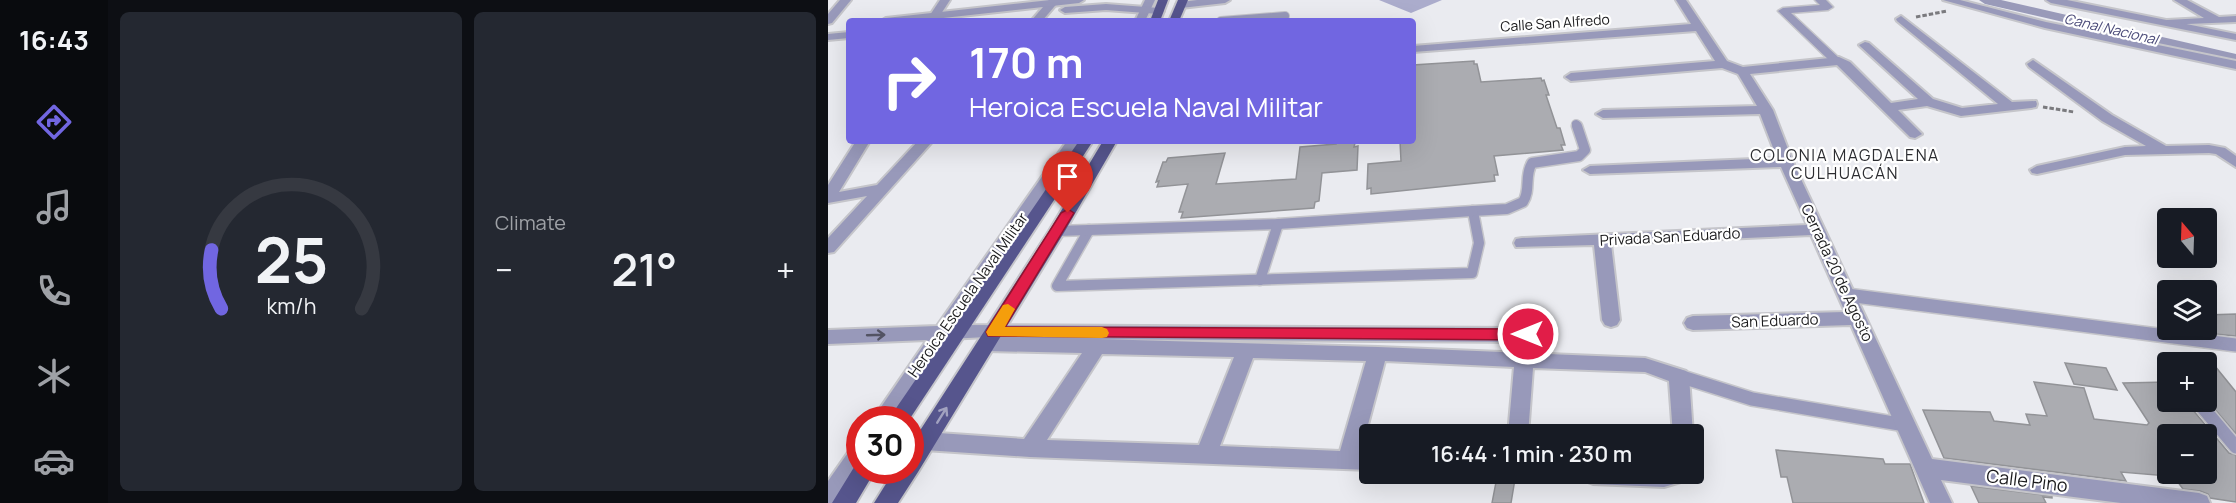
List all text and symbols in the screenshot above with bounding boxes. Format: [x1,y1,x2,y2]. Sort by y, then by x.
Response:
water label: Canal Nacional [2062,8,2162,49]
street label: Calle San Alfredo [1500,9,1610,36]
text: 16:43 [19,21,89,58]
text: 170 m [969,33,1084,91]
icon: right [870,42,948,120]
text: Heroica Escuela Naval Militar [969,88,1323,125]
icon: directions [33,101,75,143]
district label: COLONIA MAGDALENA CULHUACÁN [1750,144,1940,184]
pin [1042,151,1093,213]
icon: arrive [1051,160,1084,193]
icon: music [33,186,75,228]
street label: Cerrada 20 de Agosto [1796,201,1879,345]
street label: Heroica Escuela Naval Militar [903,208,1033,381]
north arrow [2157,208,2217,268]
map controls [2157,208,2217,484]
text: Climate [495,209,566,236]
text: 25 [254,216,328,302]
street label: Privada San Eduardo [1599,222,1741,251]
text: 21° [612,238,677,300]
text: − [495,247,513,292]
text: + [776,247,795,292]
icon: phone [33,270,75,312]
button: layers [2157,280,2217,340]
text: km/h [266,291,316,320]
position arrow [1496,302,1560,366]
street label: San Eduardo [1731,308,1819,333]
one-way arrow [866,329,886,340]
button: + [2157,352,2217,412]
icon: climate [33,355,75,397]
speed limit sign: 30 [846,406,924,484]
one-way arrow [936,407,949,424]
button: − [2157,424,2217,484]
text: 16:44 · 1 min · 230 m [1431,439,1632,469]
icon: car [33,440,75,482]
street label: Calle Pino [1985,463,2069,497]

